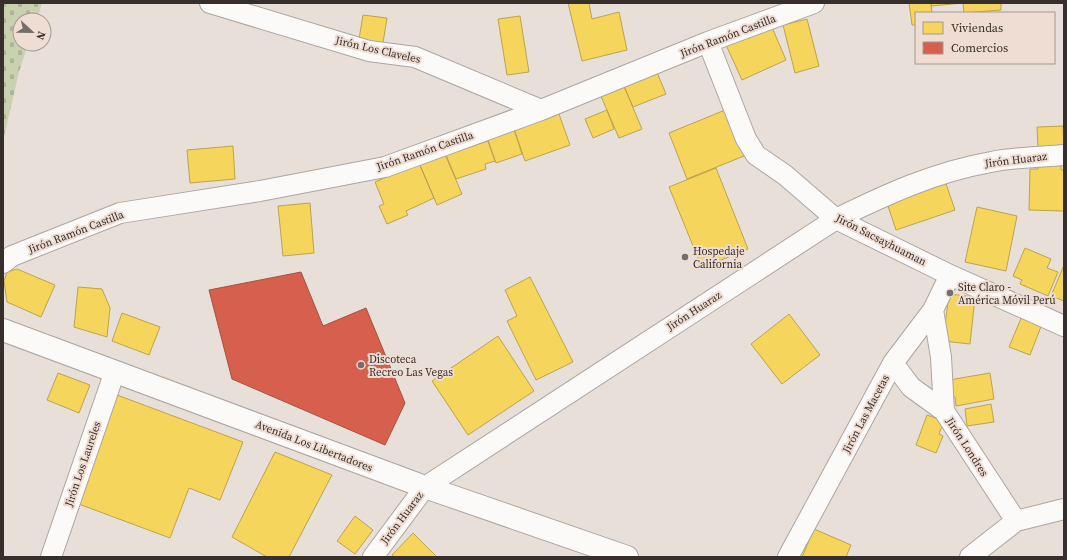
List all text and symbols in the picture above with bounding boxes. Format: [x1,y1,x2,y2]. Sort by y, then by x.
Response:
street label: Jirón Ramón Castilla [677,11,778,61]
north arrow [12,12,52,52]
legend [915,12,1055,64]
text: Viviendas [951,20,1003,36]
text: N [32,29,49,42]
street label: Jirón Los Claveles [333,33,422,67]
text: Comercios [951,40,1008,56]
street label: Jirón Ramón Castilla [374,127,476,175]
street label: Jirón Huaraz [983,149,1048,171]
street label: Jirón Ramón Castilla [25,207,126,257]
street label: Jirón Sacsayhuaman [832,210,929,270]
place label: Hospedaje California [693,244,745,272]
marker: Hospedaje California [680,252,690,262]
place label: Site Claro - América Móvil Perú [958,280,1056,308]
street label: Jirón Huaraz [663,288,724,335]
marker: Site Claro - América Móvil Perú [945,288,955,298]
place label: Discoteca Recreo Las Vegas [369,352,453,380]
marker: Discoteca Recreo Las Vegas [356,360,366,370]
street label: Jirón Las Macetas [839,372,893,457]
street label: Jirón Londres [942,414,992,480]
street label: Avenida Los Libertadores [253,417,375,475]
street label: Jirón Los Laureles [61,419,105,510]
street label: Jirón Huaraz [377,488,427,548]

